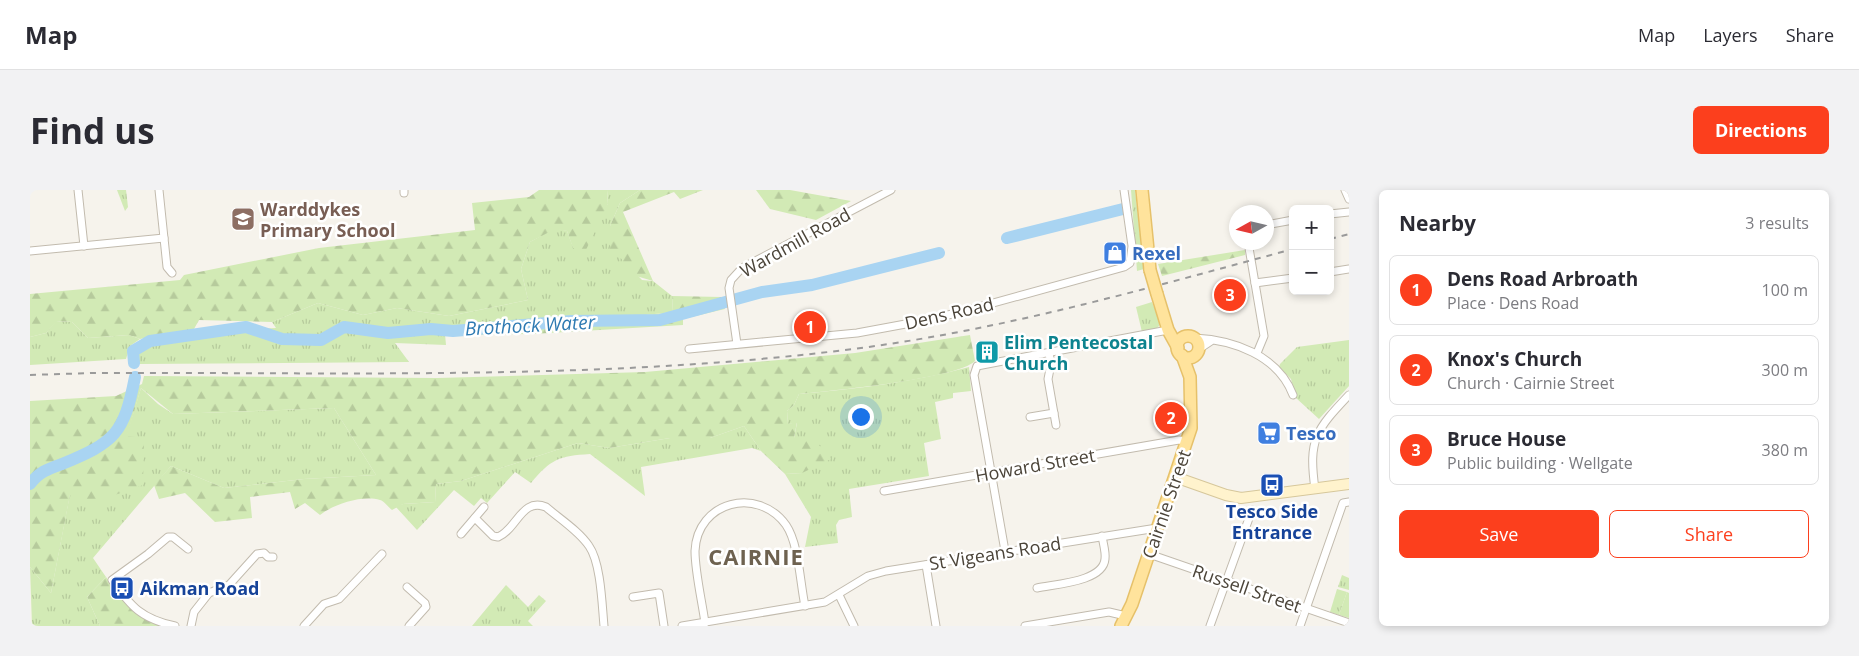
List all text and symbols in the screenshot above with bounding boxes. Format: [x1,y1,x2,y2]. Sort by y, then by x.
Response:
text: Map [25,18,77,51]
text: Map [1638,23,1675,47]
text: Layers [1703,23,1758,47]
text: Share [1786,23,1834,47]
button: Directions [1693,106,1829,154]
text: Find us [30,107,155,154]
place label: Warddykes Primary School [260,197,395,242]
street label: Wardmill Road [735,202,855,282]
north arrow [1229,205,1274,250]
map controls [1289,205,1334,295]
button: + [1289,205,1334,250]
school or university icon: Warddykes Primary School [230,206,256,232]
text: Nearby [1399,209,1476,237]
text: 3 results [1745,212,1809,234]
shop icon: Rexel [1102,240,1128,266]
place label: Rexel [1132,241,1181,265]
button: − [1289,250,1334,295]
text: Dens Road Arbroath [1447,266,1638,292]
pin: 3 [1214,276,1246,314]
text: 1 [1411,279,1421,301]
text: 100 m [1762,279,1808,301]
street label: Dens Road [902,291,996,335]
text: Place · Dens Road [1447,292,1579,314]
pin: 1 [794,308,826,346]
water label: Brothock Water [464,309,597,341]
place label: Elim Pentecostal Church [1004,330,1153,375]
building icon: Elim Pentecostal Church [974,339,1000,365]
text: Knox's Church [1447,346,1582,372]
text: 2 [1411,359,1421,381]
text: 300 m [1762,359,1808,381]
text: Church · Cairnie Street [1447,372,1614,394]
pin: 2 [1155,399,1187,437]
your location [848,404,874,430]
supermarket icon: Tesco [1256,420,1282,446]
place label: Tesco [1286,421,1336,445]
text: Bruce House [1447,426,1566,452]
text: 3 [1411,439,1421,461]
text: 380 m [1762,439,1808,461]
street label: Howard Street [973,443,1097,487]
street label: Cairnie Street [1136,446,1196,562]
text: Public building · Wellgate [1447,452,1633,474]
bus stop icon: Tesco Side Entrance [1259,472,1285,498]
place label: Tesco Side Entrance [1226,499,1318,544]
button: Save [1399,510,1599,558]
button: Share [1609,510,1809,558]
street label: St Vigeans Road [927,531,1063,575]
district label: CAIRNIE [708,541,804,571]
street label: Russell Street [1189,558,1305,618]
bus stop icon: Aikman Road [109,575,135,601]
place label: Aikman Road [140,576,259,600]

